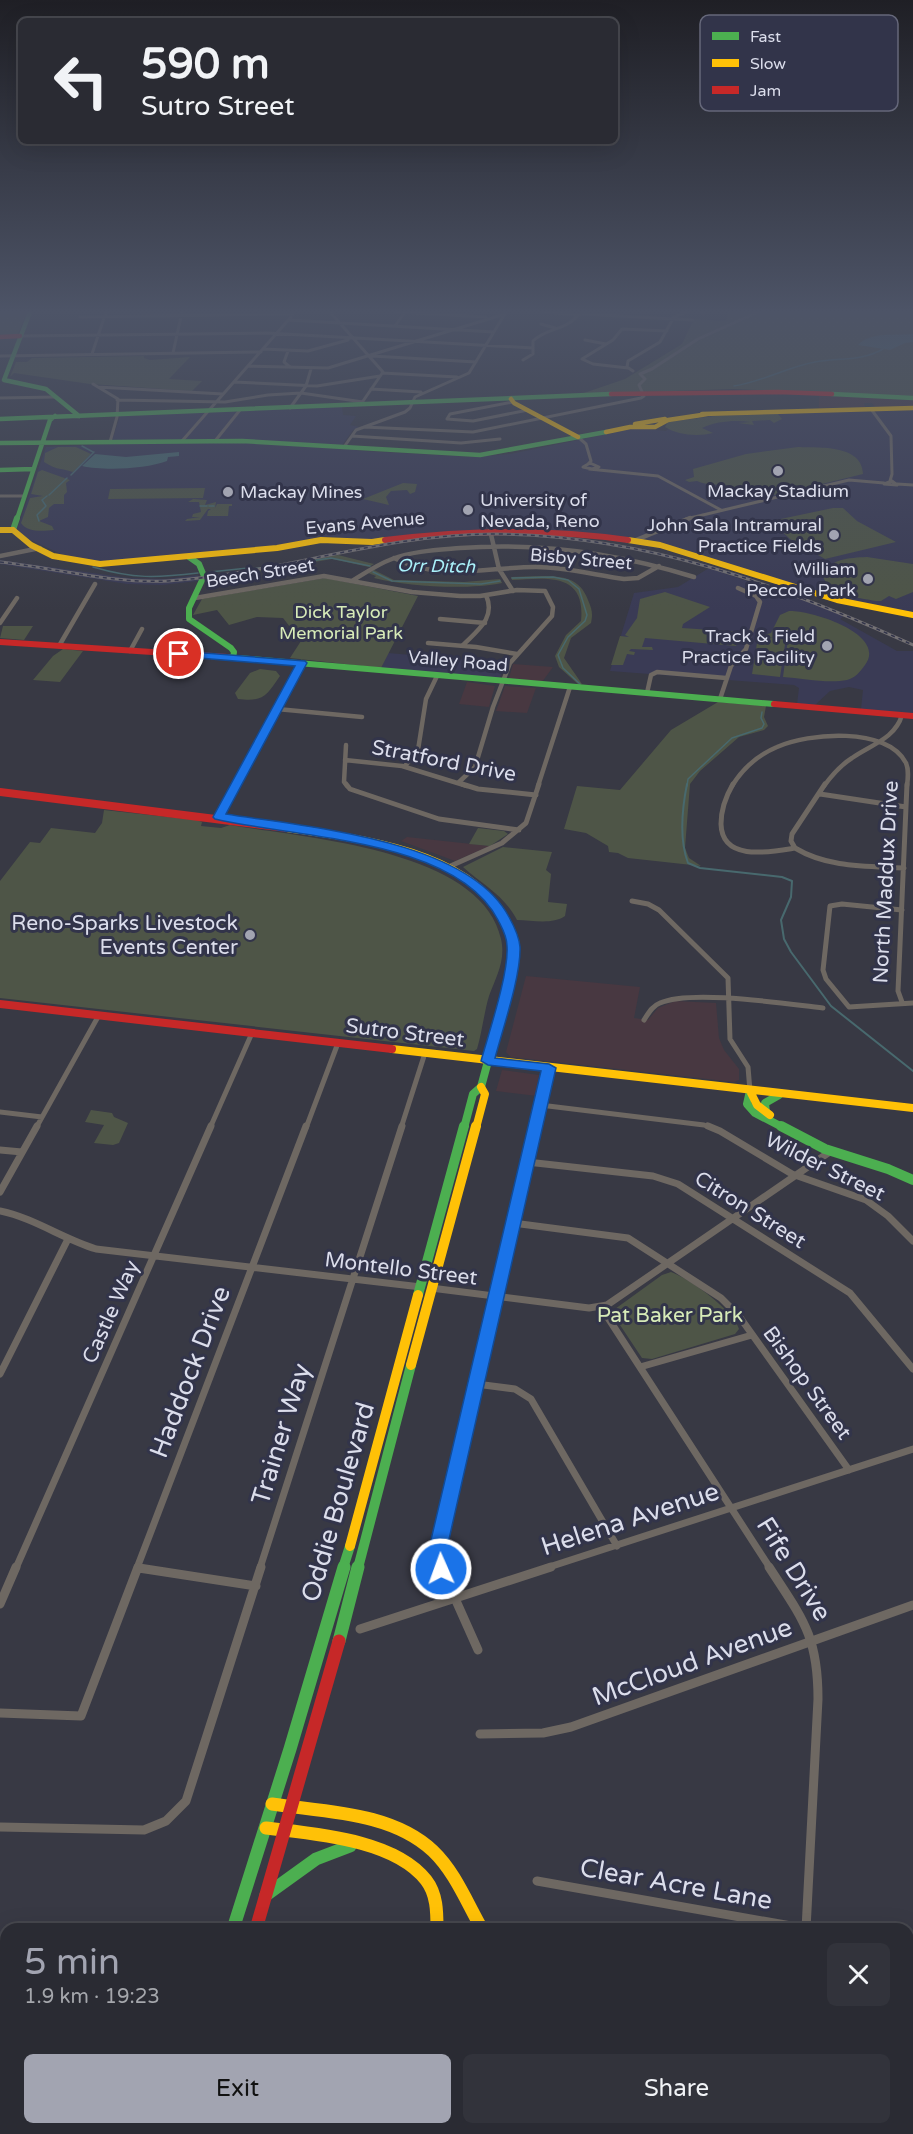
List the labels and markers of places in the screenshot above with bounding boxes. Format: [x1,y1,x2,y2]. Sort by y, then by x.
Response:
marker: Mackay Stadium [771,464,785,478]
place label: Mackay Stadium [707,480,849,502]
place label: Mackay Mines [240,481,363,503]
marker: Mackay Mines [221,485,235,499]
place label: University of Nevada, Reno [480,489,600,532]
marker: University of Nevada, Reno [461,503,475,517]
place label: John Sala Intramural Practice Fields [647,514,822,557]
marker: John Sala Intramural Practice Fields [827,528,841,542]
place label: William Peccole Park [746,558,856,601]
marker: William Peccole Park [861,572,875,586]
place label: Track & Field Practice Facility [682,625,815,668]
pin [153,628,204,679]
marker: Track & Field Practice Facility [820,639,834,653]
place label: Reno-Sparks Livestock Events Center [11,911,238,960]
marker: Reno-Sparks Livestock Events Center [243,928,257,942]

